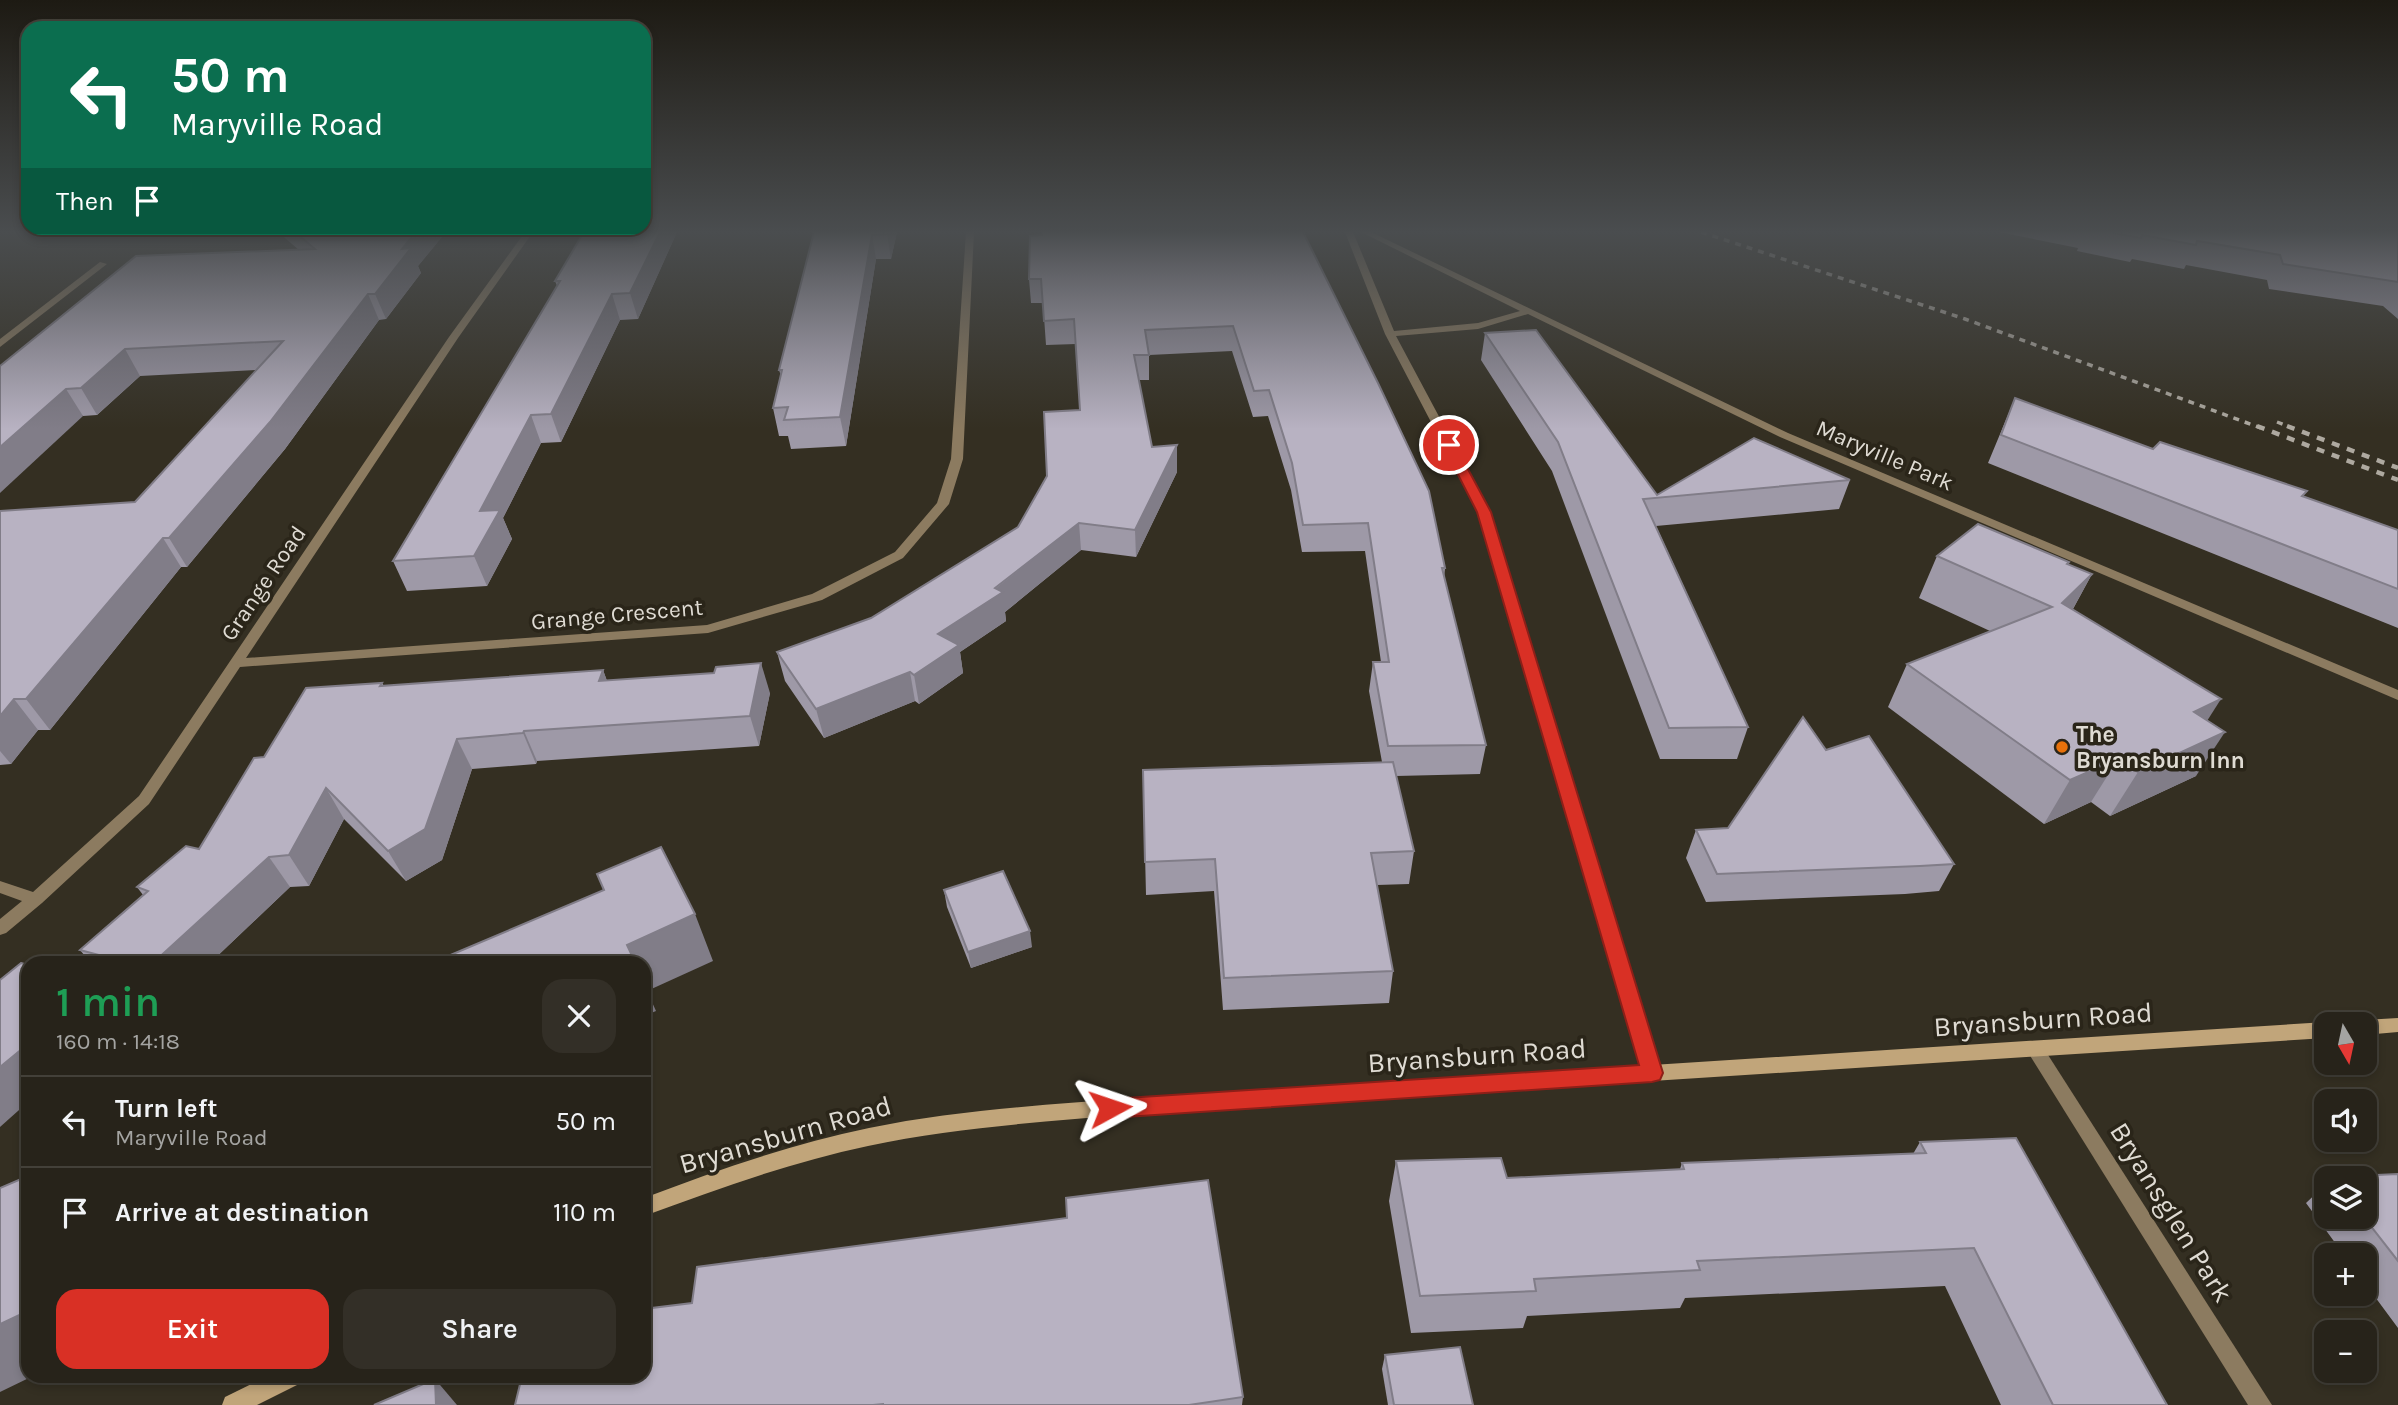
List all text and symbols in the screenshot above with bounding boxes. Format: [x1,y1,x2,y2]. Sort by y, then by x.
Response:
text: 50 m [171,47,289,104]
icon: left [56,49,147,140]
text: Maryville Road [171,106,383,143]
icon: arrive [128,182,166,220]
text: Then [56,186,114,217]
street label: Maryville Park [1812,414,1957,497]
pin [1419,415,1479,475]
icon: arrive [1430,426,1468,464]
street label: Grange Road [215,521,312,646]
street label: Grange Crescent [530,594,704,635]
place label: The Bryansburn Inn [2076,721,2245,774]
marker: The Bryansburn Inn [2054,739,2070,755]
text: 1 min [56,977,160,1027]
button: close [542,979,616,1053]
street label: Bryansburn Road [1933,995,2154,1044]
north arrow [2314,1012,2376,1074]
map controls [2314,1012,2377,1383]
text: 160 m · 14:18 [56,1028,180,1055]
street label: Bryansburn Road [1367,1031,1588,1080]
position arrow [1073,1071,1147,1145]
street label: Bryansburn Road [675,1088,895,1181]
button: sound [2314,1089,2377,1152]
text: Turn left [115,1093,217,1124]
icon: left [56,1103,94,1141]
text: 50 m [555,1106,616,1137]
street label: Bryansglen Park [2103,1116,2240,1308]
text: Maryville Road [115,1124,268,1151]
button: layers [2314,1166,2377,1229]
icon: arrive [56,1194,94,1232]
text: Arrive at destination [115,1197,369,1228]
text: 110 m [553,1197,616,1228]
button: + [2314,1243,2377,1306]
button: Exit [56,1289,329,1369]
button: Share [343,1289,616,1369]
button: − [2314,1320,2377,1383]

